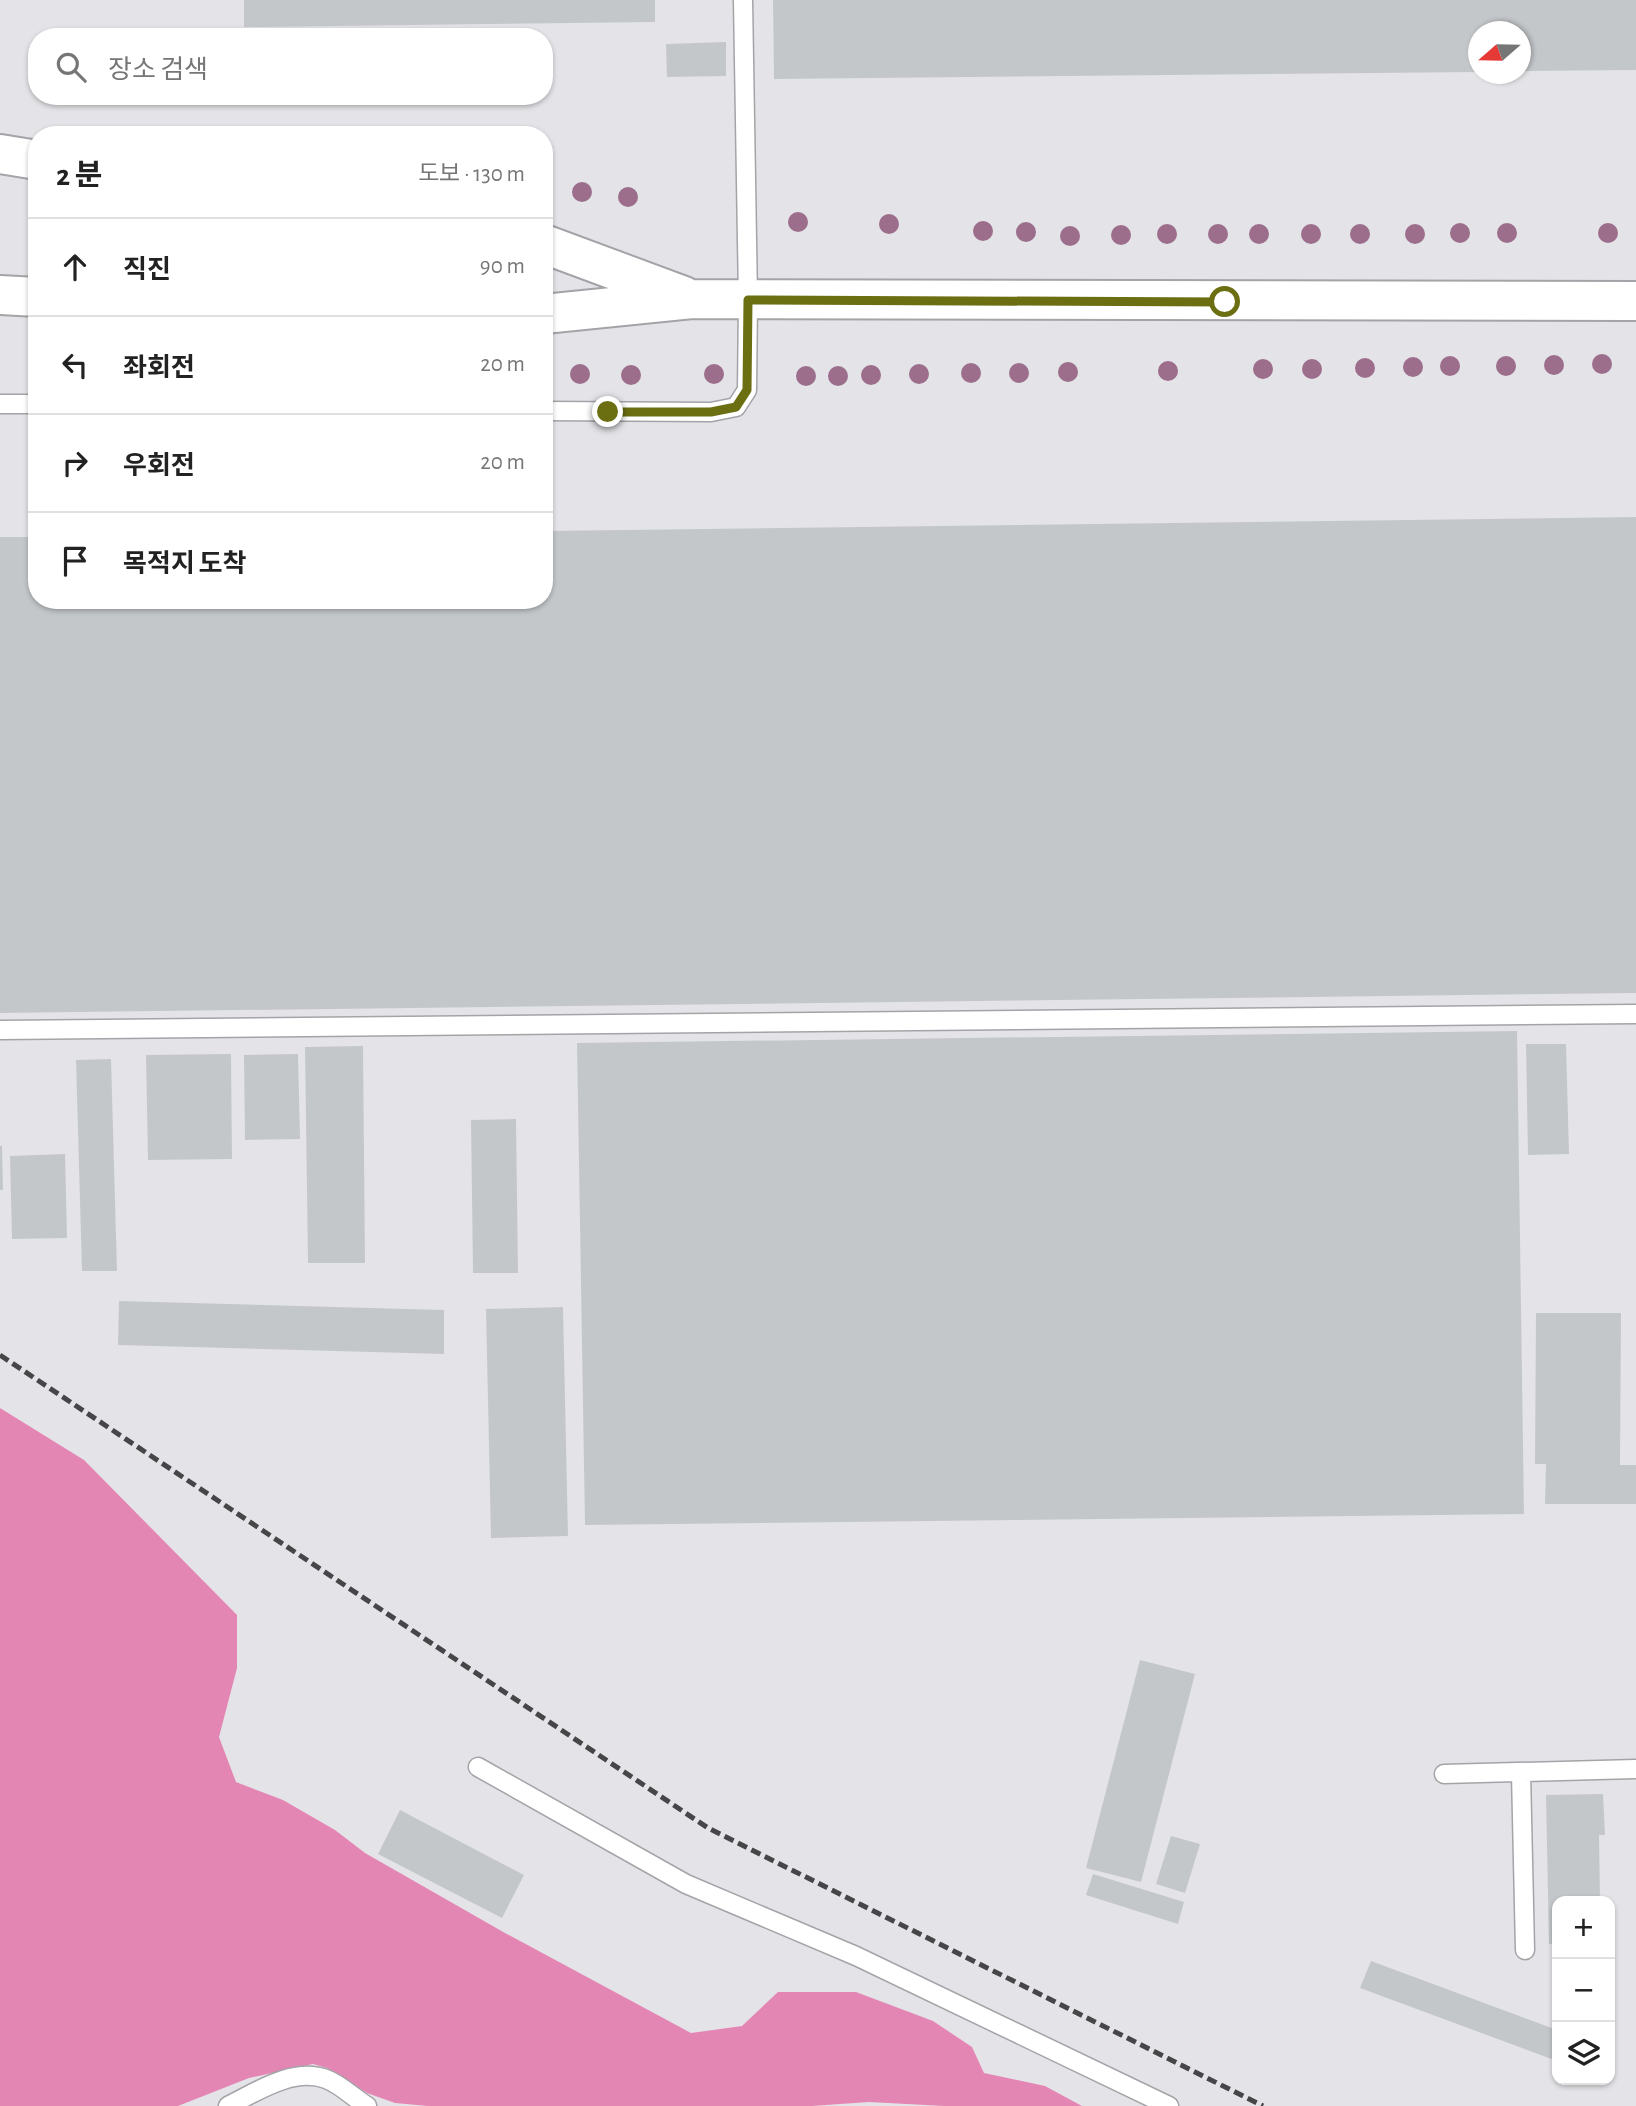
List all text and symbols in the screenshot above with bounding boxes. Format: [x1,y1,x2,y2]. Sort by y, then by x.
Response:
north arrow [1468,21,1531,84]
search box [28,28,553,105]
icon: search [52,48,90,86]
text: 장소 검색 [108,57,208,83]
text: 2 분 [56,161,102,191]
text: 도보 · 130 m [418,163,525,186]
icon: ahead [56,248,94,286]
text: 90 m [480,255,525,278]
text: 직진 [123,257,171,283]
route start [1209,286,1240,317]
icon: left [56,346,94,384]
text: 20 m [480,353,525,376]
text: 좌회전 [123,355,195,381]
route end [592,396,623,427]
icon: right [56,444,94,482]
text: 20 m [480,451,525,474]
text: 우회전 [123,453,195,479]
icon: arrive [56,542,94,580]
text: 목적지 도착 [123,551,247,577]
map controls [1552,1896,1615,2085]
button: + [1552,1896,1615,1959]
button: − [1552,1959,1615,2022]
button: layers [1552,2022,1615,2085]

